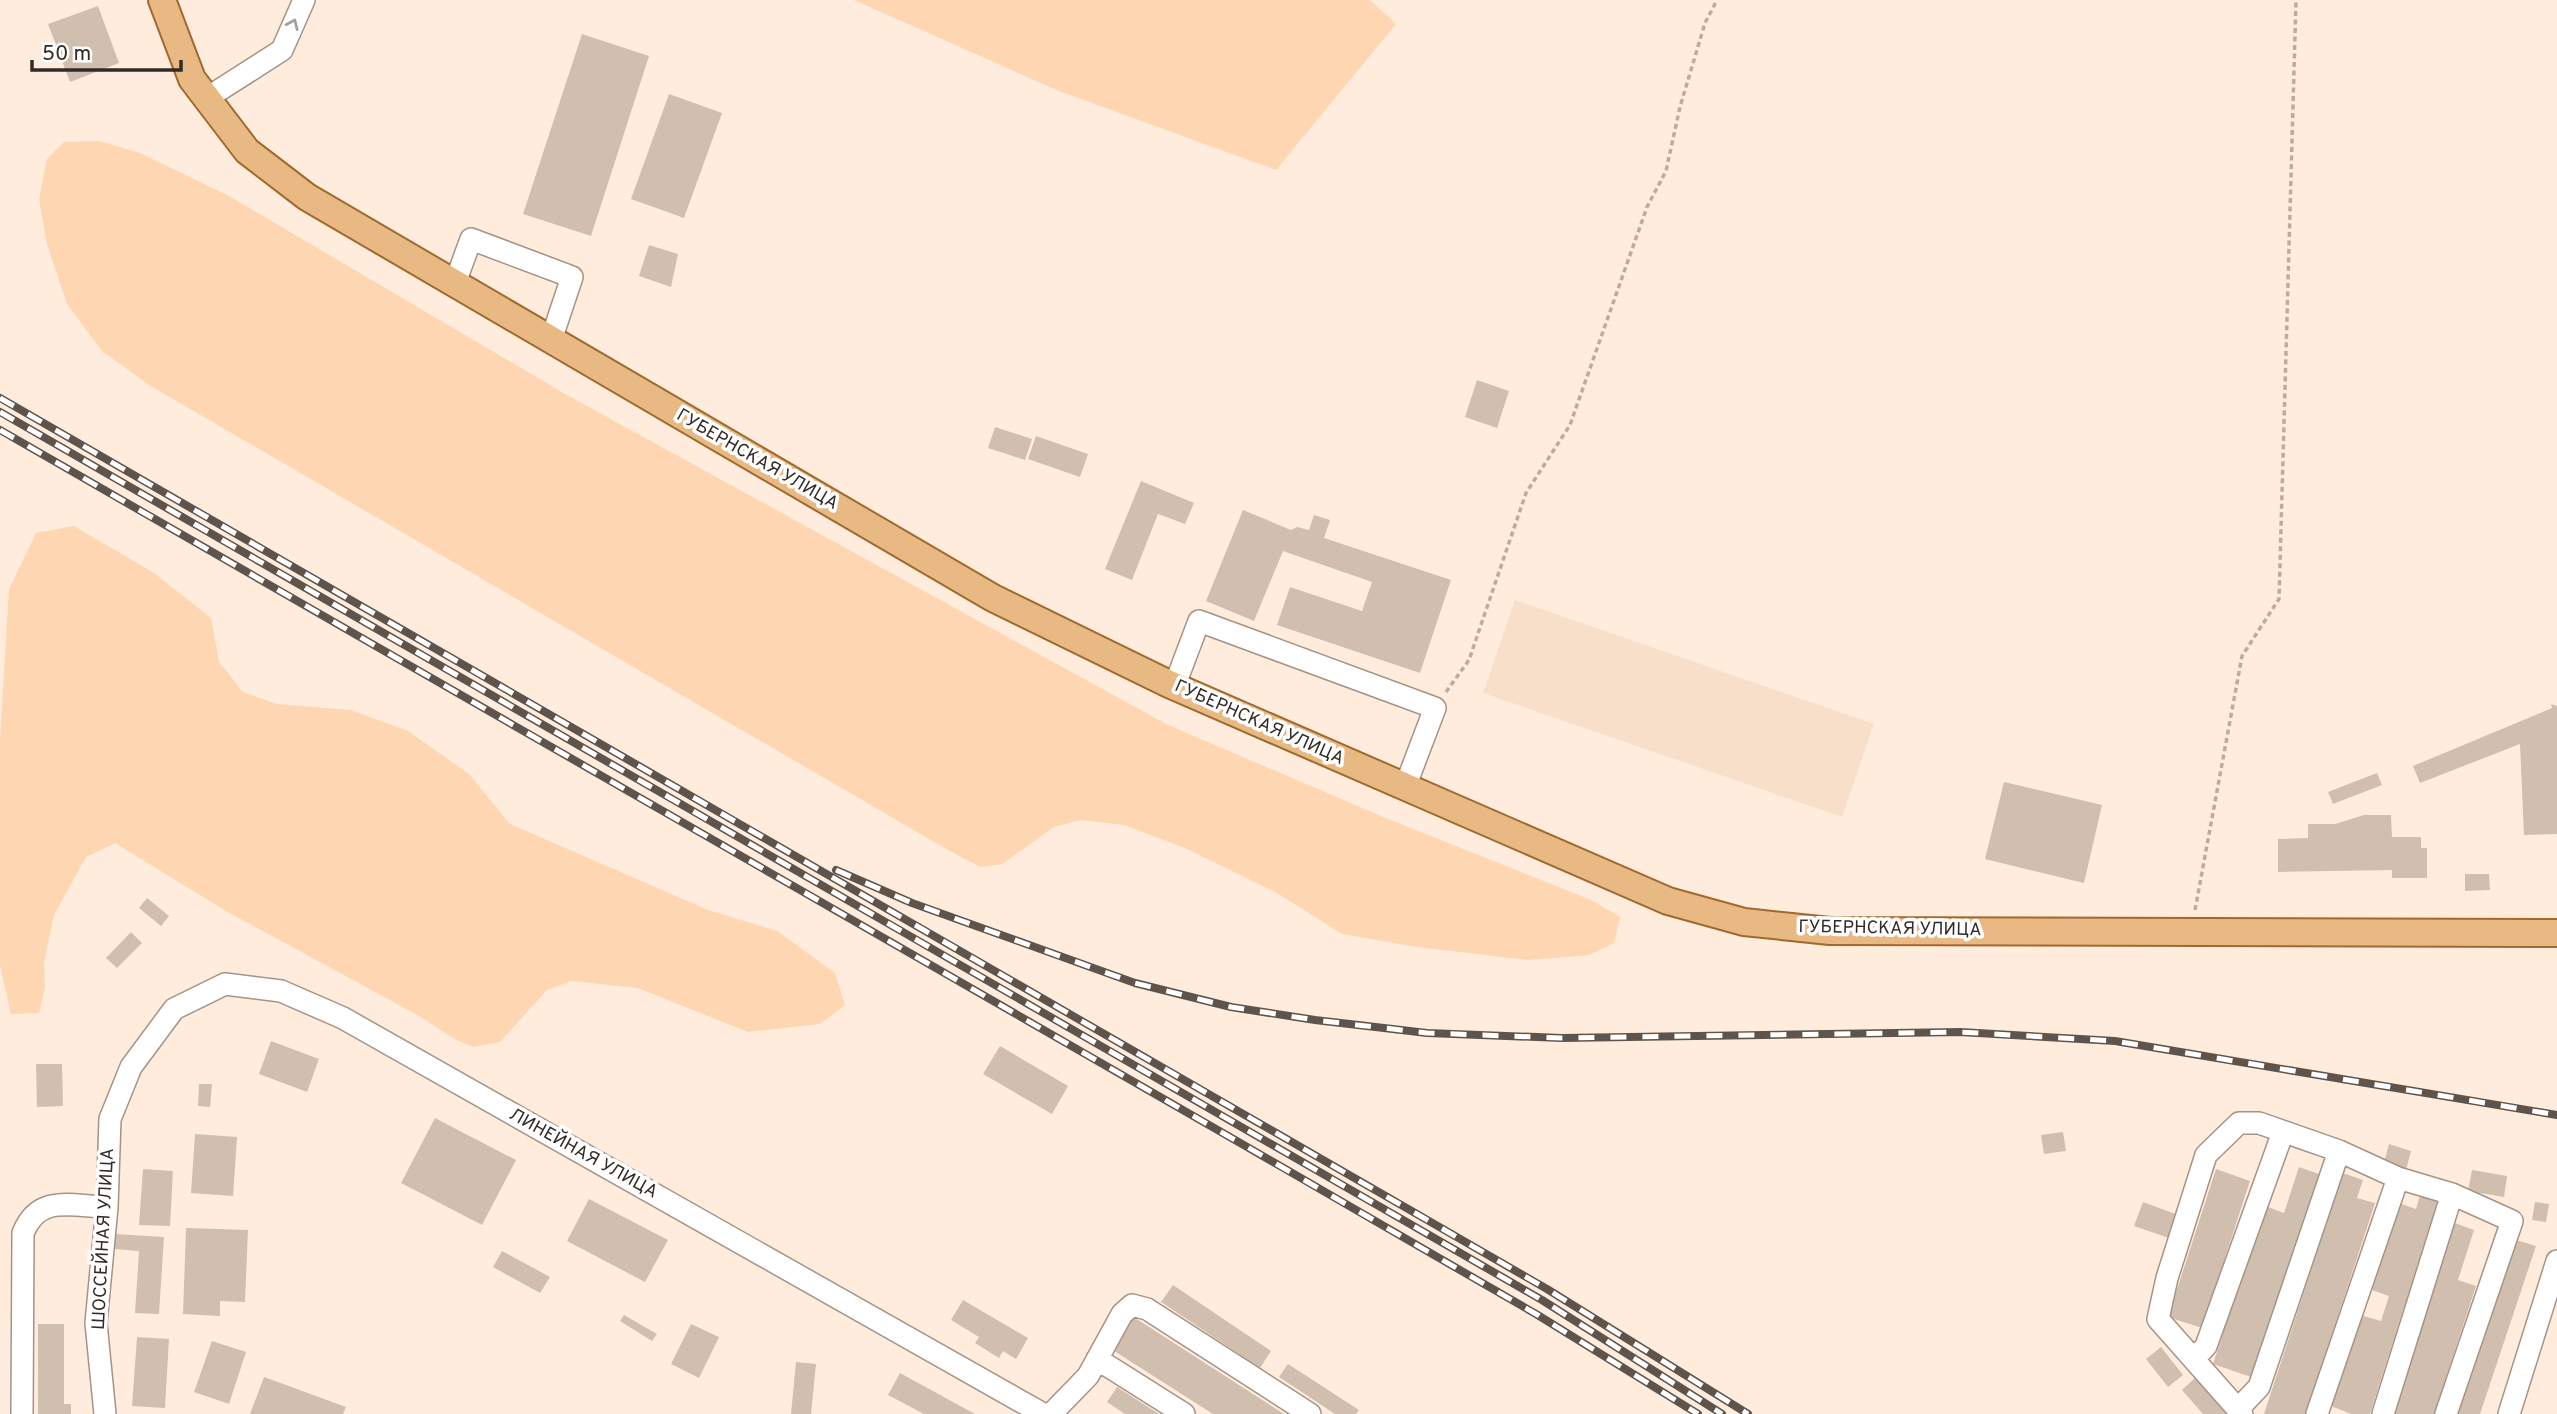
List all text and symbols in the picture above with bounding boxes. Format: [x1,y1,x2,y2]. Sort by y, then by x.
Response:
one-way arrow [285,19,299,31]
scale bar [32,28,180,72]
text: 50 m [42,41,91,68]
street label: ГУБЕРНСКАЯ УЛИЦА [672,404,842,516]
street label: ГУБЕРНСКАЯ УЛИЦА [1171,675,1347,771]
street label: ГУБЕРНСКАЯ УЛИЦА [1798,916,1982,942]
street label: ЛИНЕЙНАЯ УЛИЦА [505,1102,662,1204]
street label: ШОССЕЙНАЯ УЛИЦА [86,1147,120,1331]

